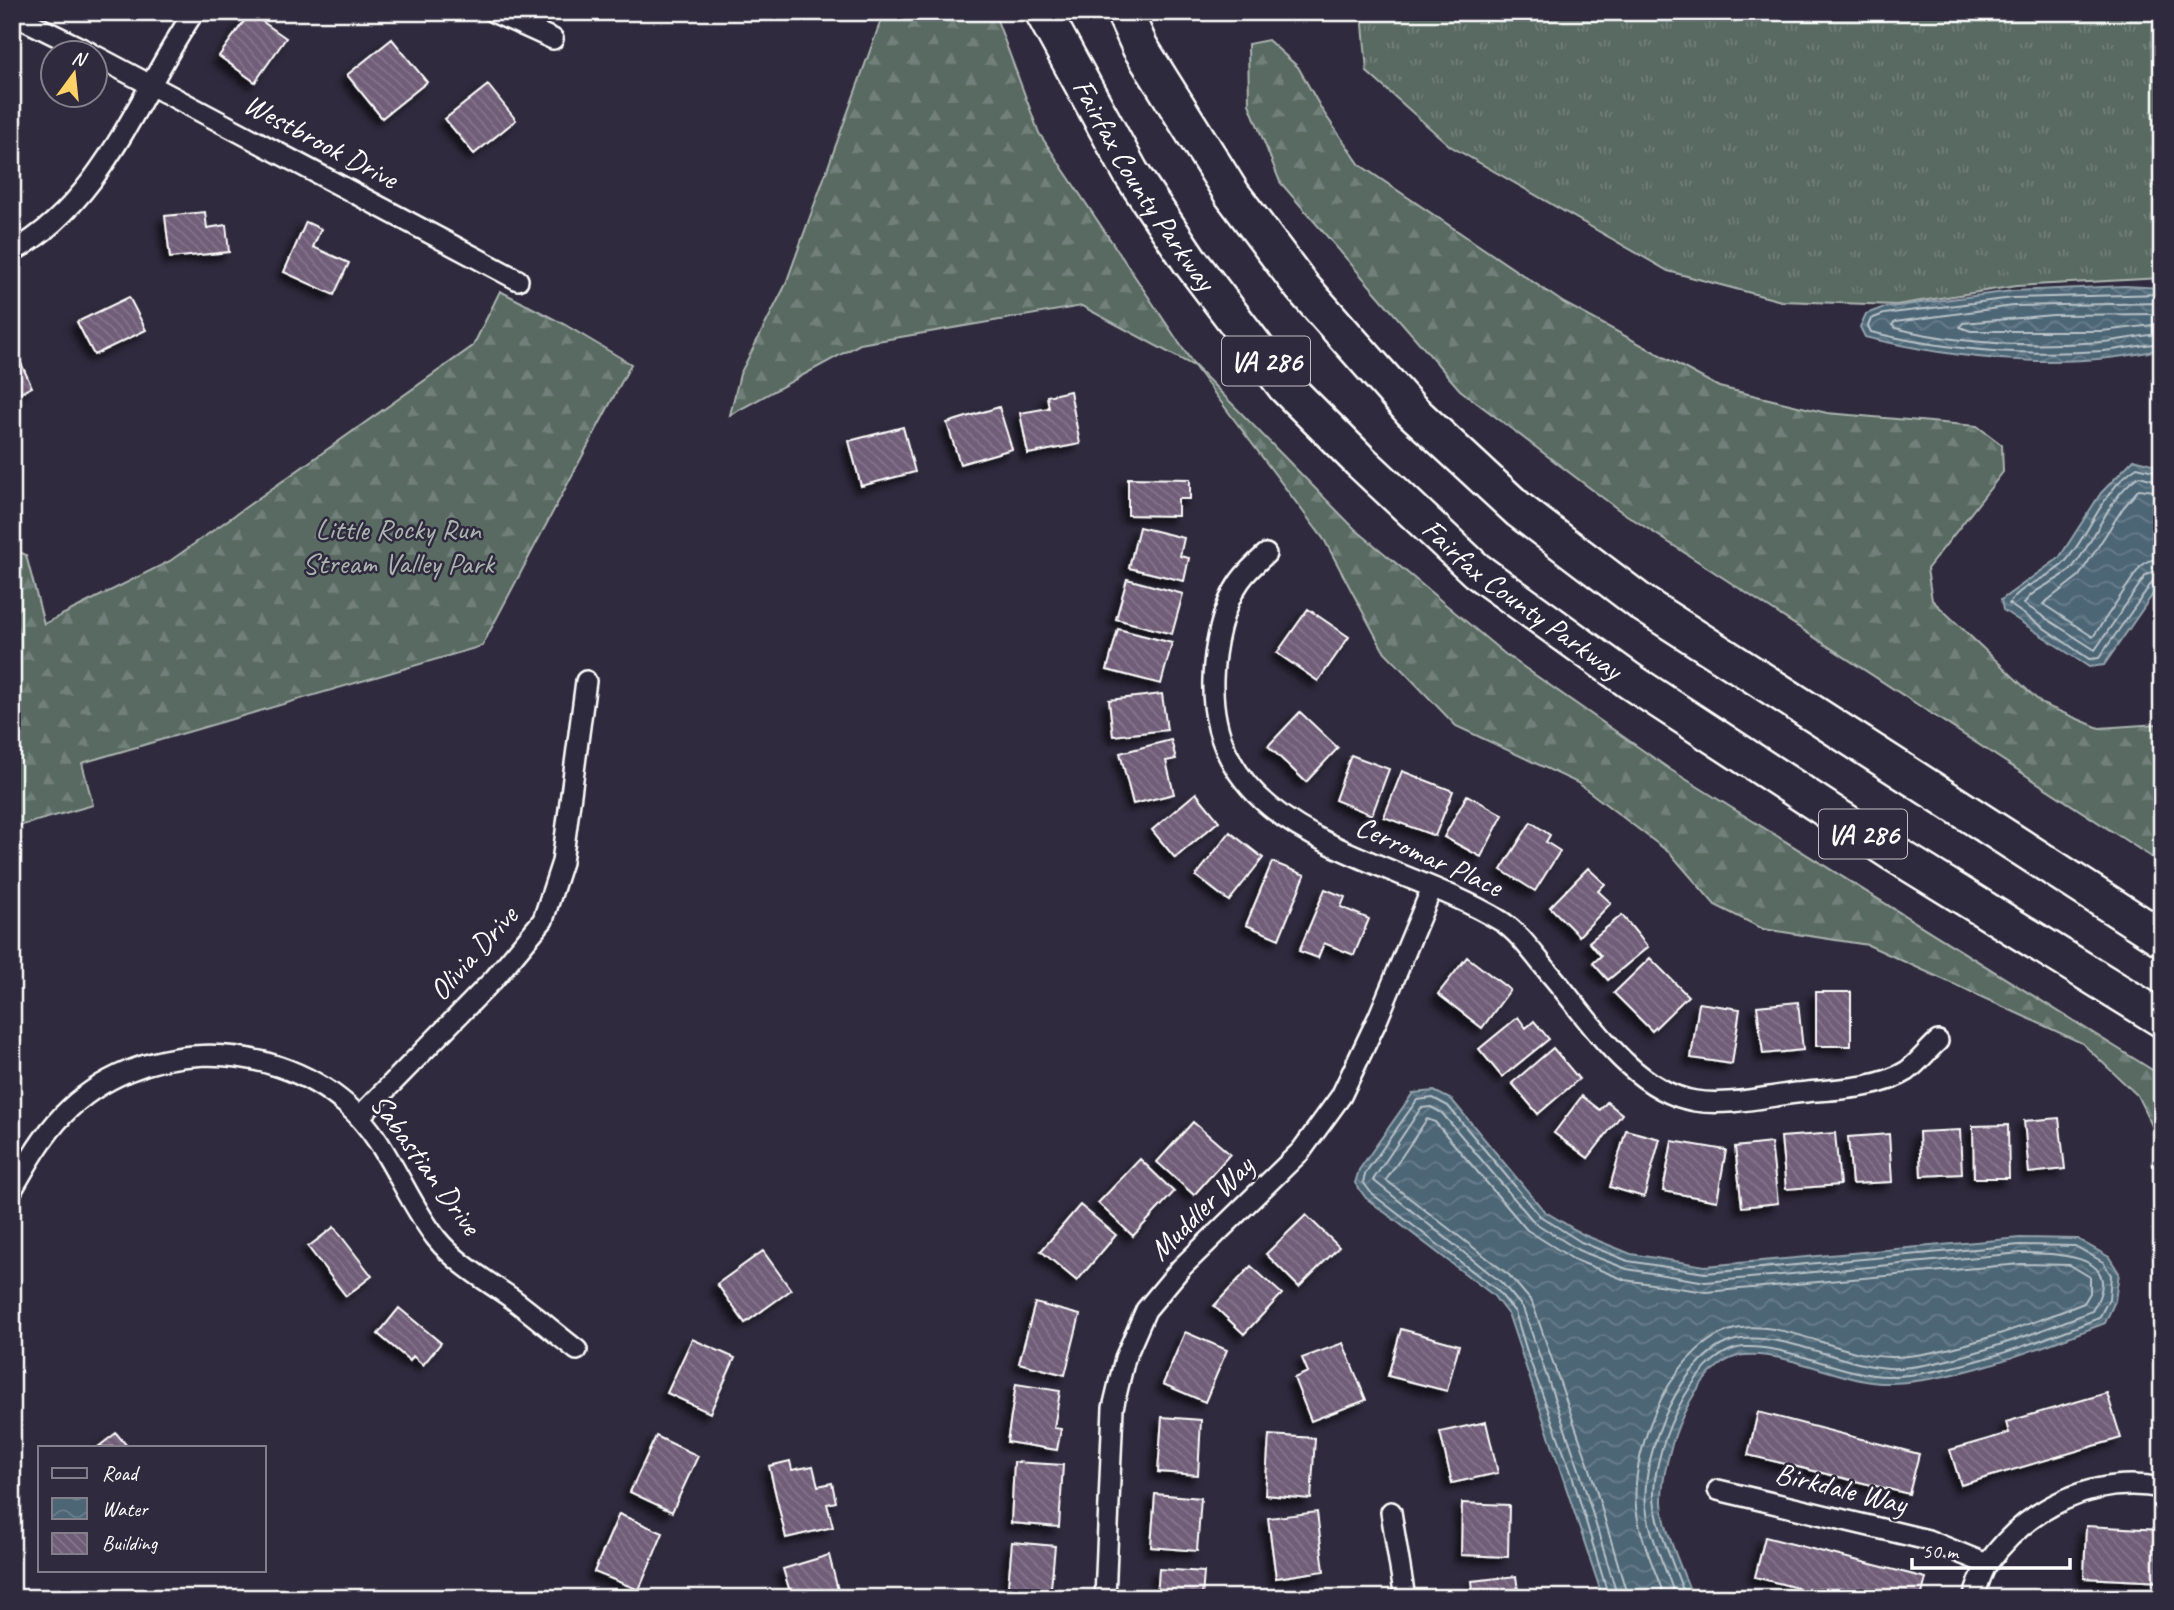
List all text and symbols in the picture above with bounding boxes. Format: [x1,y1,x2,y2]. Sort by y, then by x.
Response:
north arrow [38,38,108,108]
text: N [69,45,90,72]
street label: Fairfax County Parkway [1064,72,1226,300]
street label: Westbrook Drive [238,85,406,198]
road number: VA 286 [1222,336,1310,386]
park label: Little Rocky Run Stream Valley Park [302,510,496,582]
street label: Fairfax County Parkway [1414,510,1632,690]
street label: Cerromar Place [1350,807,1510,906]
road number: VA 286 [1819,810,1907,858]
street label: Olivia Drive [420,896,527,1008]
street label: Sabastian Drive [362,1086,491,1244]
street label: Muddler Way [1141,1146,1263,1268]
legend [38,1446,266,1572]
street label: Birkdale Way [1771,1453,1912,1523]
text: Road [102,1460,141,1486]
text: Water [102,1496,149,1522]
scale bar [1912,1526,2069,1570]
text: Building [102,1530,159,1556]
text: 50 m [1922,1538,1960,1564]

